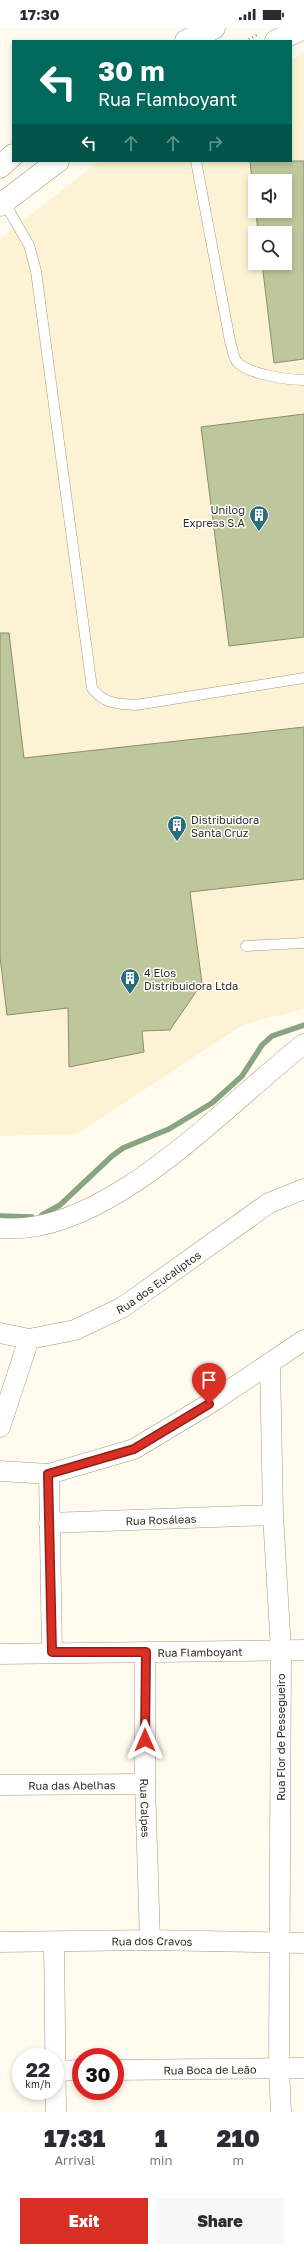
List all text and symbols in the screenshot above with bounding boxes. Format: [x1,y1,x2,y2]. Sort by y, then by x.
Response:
text: 17:30 [20,5,60,23]
text: 30 m [98,54,165,87]
icon: left [32,56,84,108]
text: Rua Flamboyant [98,88,237,110]
icon: left [78,132,100,154]
icon: ahead [120,132,142,154]
icon: ahead [162,132,184,154]
icon: right [204,132,226,154]
map controls [248,174,292,270]
button: sound [248,174,292,218]
button: search [248,226,292,270]
place label: Unilog Express S.A [183,503,246,529]
building icon: Unilog Express S.A [248,504,270,532]
place label: Distribuidora Santa Cruz [191,813,259,839]
building icon: Distribuidora Santa Cruz [166,814,188,842]
place label: 4 Elos Distribuidora Ltda [144,966,238,992]
building icon: 4 Elos Distribuidora Ltda [119,967,141,995]
street label: Rua dos Eucaliptos [114,1247,203,1316]
pin [192,1363,226,1404]
icon: arrive [198,1369,220,1391]
street label: Rua Rosáleas [125,1511,197,1527]
street label: Rua Flamboyant [157,1644,243,1658]
street label: Rua Flor de Pessegueiro [274,1673,287,1801]
position arrow [124,1719,166,1761]
street label: Rua das Abelhas [28,1778,116,1791]
street label: Rua Calpes [139,1778,153,1838]
street label: Rua dos Cravos [111,1933,193,1947]
speed limit sign: 30 [72,2048,124,2100]
text: 22 [26,2057,50,2081]
street label: Rua Boca de Leão [163,2062,257,2076]
text: km/h [25,2078,51,2090]
text: 17:31 [44,2123,106,2152]
text: 1 [155,2123,167,2152]
text: 210 [217,2123,260,2152]
text: Arrival [54,2152,95,2168]
text: min [150,2152,173,2168]
text: m [232,2152,244,2168]
button: Exit [20,2198,148,2244]
button: Share [156,2198,284,2244]

